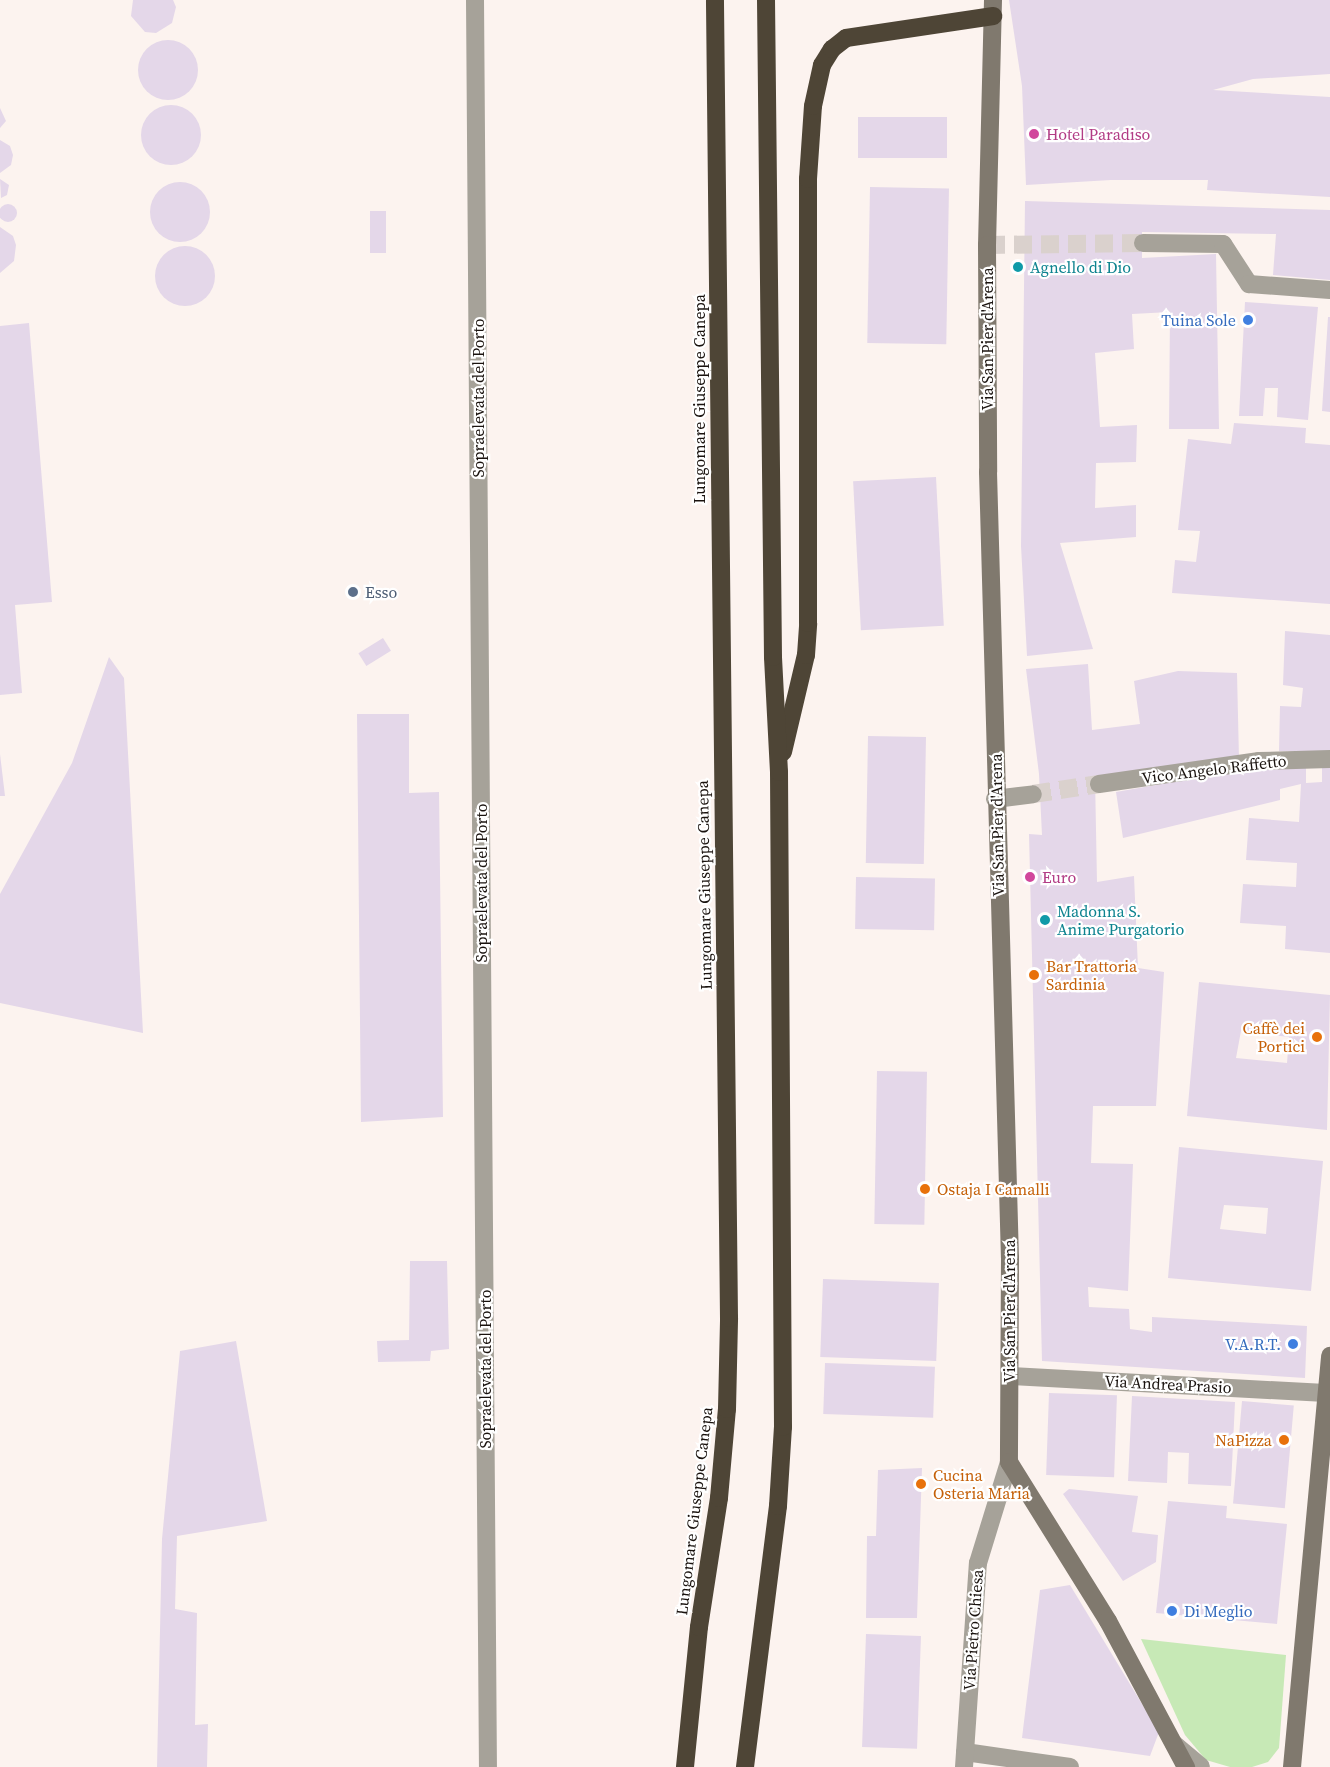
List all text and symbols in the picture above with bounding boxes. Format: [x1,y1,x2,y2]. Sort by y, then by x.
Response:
place label: Hotel Paradiso [1046,124,1150,144]
marker: Hotel Paradiso [1027,127,1041,141]
place label: Agnello di Dio [1030,257,1131,277]
marker: Agnello di Dio [1011,260,1025,274]
street label: Via San Pier d'Arena [977,267,997,411]
street label: Lungomare Giuseppe Canepa [689,294,709,504]
place label: Tuina Sole [1161,310,1236,330]
marker: Tuina Sole [1241,313,1255,327]
street label: Sopraelevata del Porto [468,318,488,478]
place label: Esso [365,582,397,602]
marker: Esso [346,585,360,599]
street label: Vico Angelo Raffetto [1141,751,1287,787]
street label: Via San Pier d'Arena [986,753,1008,897]
street label: Lungomare Giuseppe Canepa [693,780,715,990]
street label: Sopraelevata del Porto [471,803,491,963]
place label: Euro [1042,867,1076,887]
marker: Euro [1023,870,1037,884]
place label: Madonna S. Anime Purgatorio [1057,901,1184,939]
marker: Madonna S. Anime Purgatorio [1038,913,1052,927]
place label: Bar Trattoria Sardinia [1046,956,1138,994]
marker: Bar Trattoria Sardinia [1027,968,1041,982]
place label: Caffè dei Portici [1243,1018,1305,1056]
marker: Caffè dei Portici [1310,1030,1324,1044]
place label: Ostaja I Camalli [937,1179,1050,1199]
marker: Ostaja I Camalli [918,1182,932,1196]
street label: Via San Pier d'Arena [999,1239,1019,1383]
street label: Sopraelevata del Porto [475,1289,495,1449]
place label: V.A.R.T. [1225,1334,1281,1354]
marker: V.A.R.T. [1286,1337,1300,1351]
street label: Via Andrea Prasio [1104,1371,1232,1397]
street label: Lungomare Giuseppe Canepa [672,1406,716,1616]
place label: NaPizza [1215,1430,1272,1450]
marker: NaPizza [1277,1433,1291,1447]
place label: Cucina Osteria Maria [933,1465,1030,1503]
marker: Cucina Osteria Maria [914,1477,928,1491]
street label: Via Pietro Chiesa [959,1569,987,1691]
place label: Di Meglio [1184,1601,1253,1621]
marker: Di Meglio [1165,1604,1179,1618]

